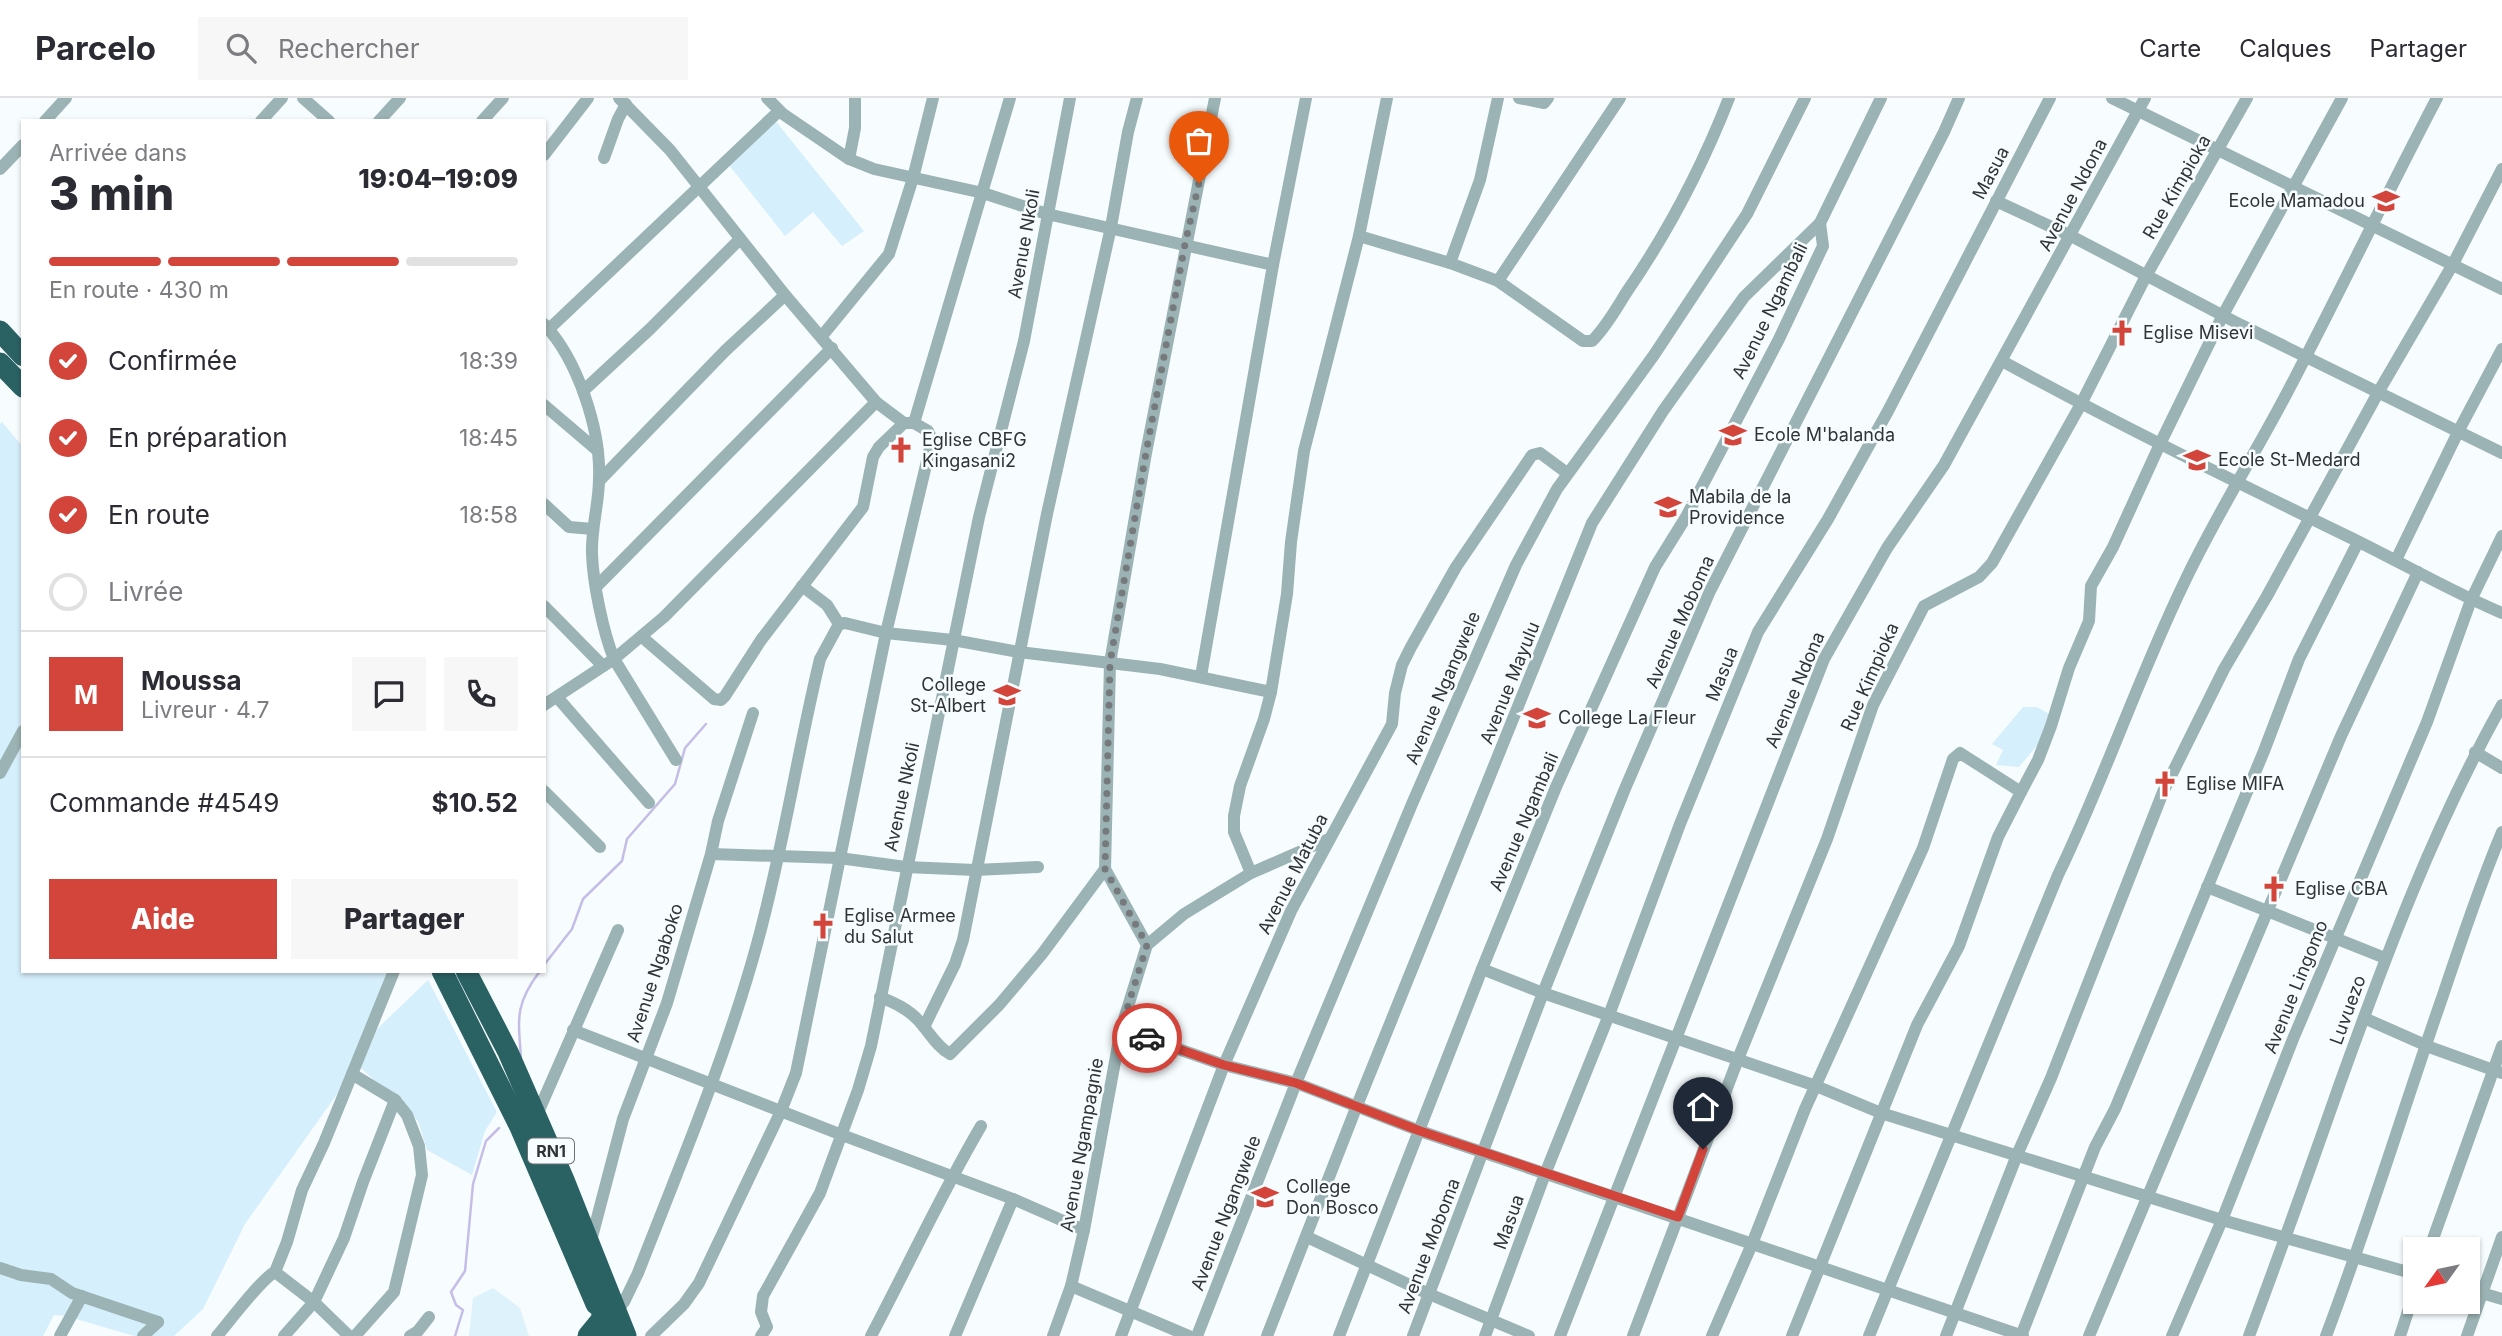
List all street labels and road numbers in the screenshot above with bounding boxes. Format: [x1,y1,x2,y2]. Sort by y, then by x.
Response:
street label: Rue Kimpioka [2138,131,2215,242]
street label: Avenue Ndona [2034,135,2111,255]
street label: Masua [1968,143,2013,203]
street label: Avenue Nkoli [1004,188,1043,300]
street label: Avenue Ngambali [1727,239,1812,382]
street label: Avenue Moboma [1641,552,1718,691]
street label: Avenue Ngangwele [1401,608,1484,768]
street label: Avenue Mayulu [1475,619,1544,747]
street label: Rue Kimpioka [1836,619,1903,734]
street label: Avenue Ndona [1761,628,1829,751]
street label: Masua [1701,644,1742,704]
street label: Avenue Nkoli [880,741,923,853]
street label: Avenue Ngambali [1485,749,1562,894]
street label: Avenue Matuba [1253,810,1332,938]
street label: Avenue Ngaboko [622,901,687,1045]
street label: Avenue Lingomo [2259,917,2332,1057]
street label: Luvuezo [2325,972,2370,1047]
street label: Avenue Ngampagnie [1056,1056,1107,1234]
street label: Avenue Ngangwele [1186,1132,1265,1293]
road number: RN1 [528,1138,574,1163]
street label: Avenue Moboma [1393,1175,1464,1316]
street label: Masua [1489,1192,1528,1252]

